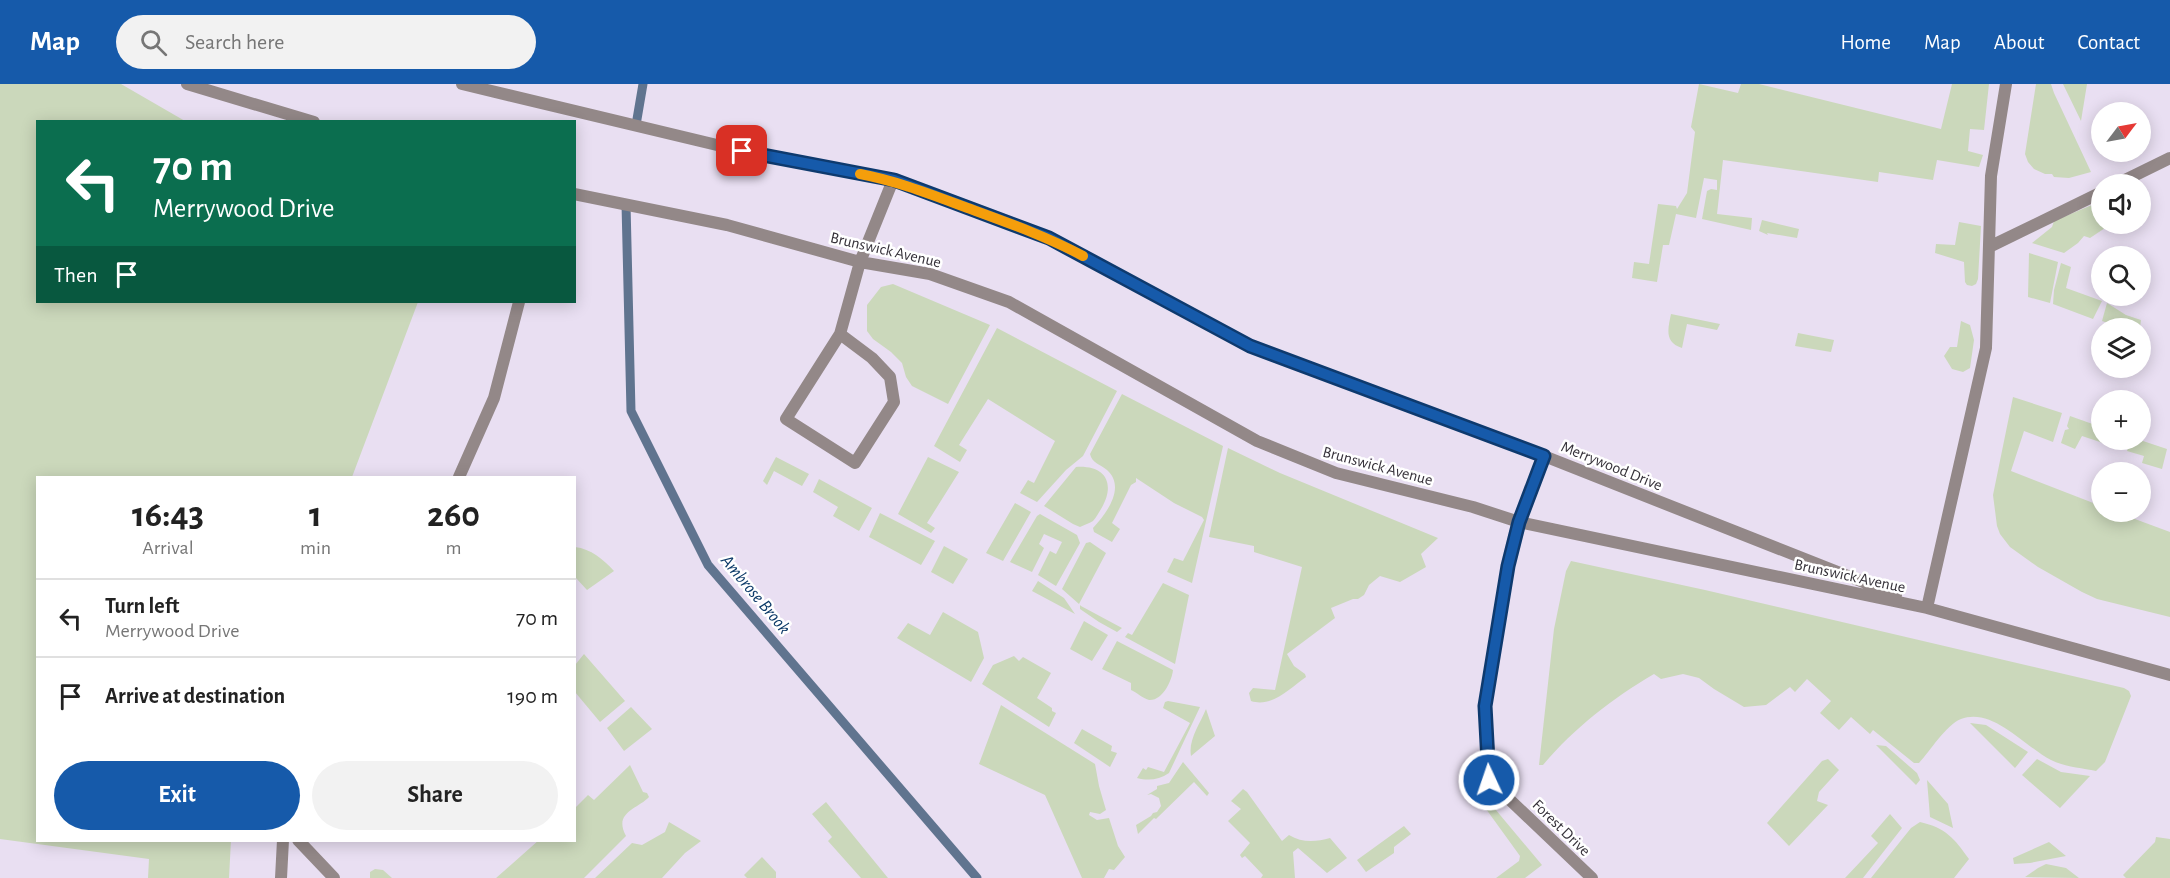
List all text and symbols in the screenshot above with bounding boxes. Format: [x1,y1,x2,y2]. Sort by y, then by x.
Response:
search box [116,15,536,69]
icon: search [137,26,170,59]
text: Map [30,28,80,56]
text: Search here [185,31,284,53]
text: Home [1840,32,1891,53]
text: Map [1924,32,1961,53]
text: About [1994,32,2044,53]
text: Contact [2077,32,2140,53]
north arrow [2091,102,2151,162]
map controls [2091,102,2151,522]
pin [716,125,767,176]
icon: arrive [725,134,758,167]
icon: left [54,144,132,222]
text: 70 m [153,146,233,188]
button: sound [2091,174,2151,234]
text: Merrywood Drive [153,195,334,222]
street label: Brunswick Avenue [829,229,943,270]
button: search [2091,246,2151,306]
icon: arrive [110,258,143,291]
text: Then [54,264,98,286]
button: layers [2091,318,2151,378]
button: + [2091,390,2151,450]
street label: Merrywood Drive [1558,438,1664,494]
street label: Brunswick Avenue [1321,444,1434,488]
button: − [2091,462,2151,522]
text: 16:43 [132,497,204,533]
text: 1 [309,497,322,533]
text: 260 [427,497,480,533]
text: Arrival [142,538,194,558]
text: min [300,538,331,558]
text: m [446,538,462,558]
water label: Ambrose Brook [717,551,793,638]
street label: Brunswick Avenue [1793,556,1907,596]
text: Turn left [105,595,179,617]
icon: left [54,602,87,635]
text: 70 m [516,607,558,629]
text: Merrywood Drive [105,621,239,641]
icon: arrive [54,680,87,713]
text: Arrive at destination [105,685,285,707]
text: 190 m [507,685,558,707]
position arrow [1457,748,1521,812]
button: Exit [54,761,300,830]
button: Share [312,761,558,830]
street label: Forest Drive [1529,796,1593,859]

